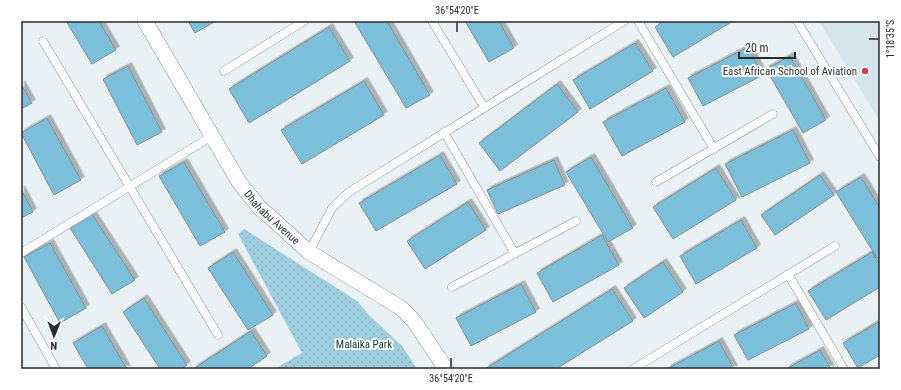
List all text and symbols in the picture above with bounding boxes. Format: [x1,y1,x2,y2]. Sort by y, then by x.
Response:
text: 36°54'20"E [435,5,479,16]
text: 1°18'35"S [885,20,896,58]
scale bar [739,34,795,60]
text: 20 m [745,41,769,55]
place label: East African School of Aviation [723,65,857,78]
marker: East African School of Aviation [860,66,870,76]
street label: Dhahabu Avenue [241,188,302,248]
north arrow [34,316,74,356]
park label: Malaika Park [336,338,392,351]
text: N [50,339,57,352]
text: 36°54'20"E [429,373,473,384]

